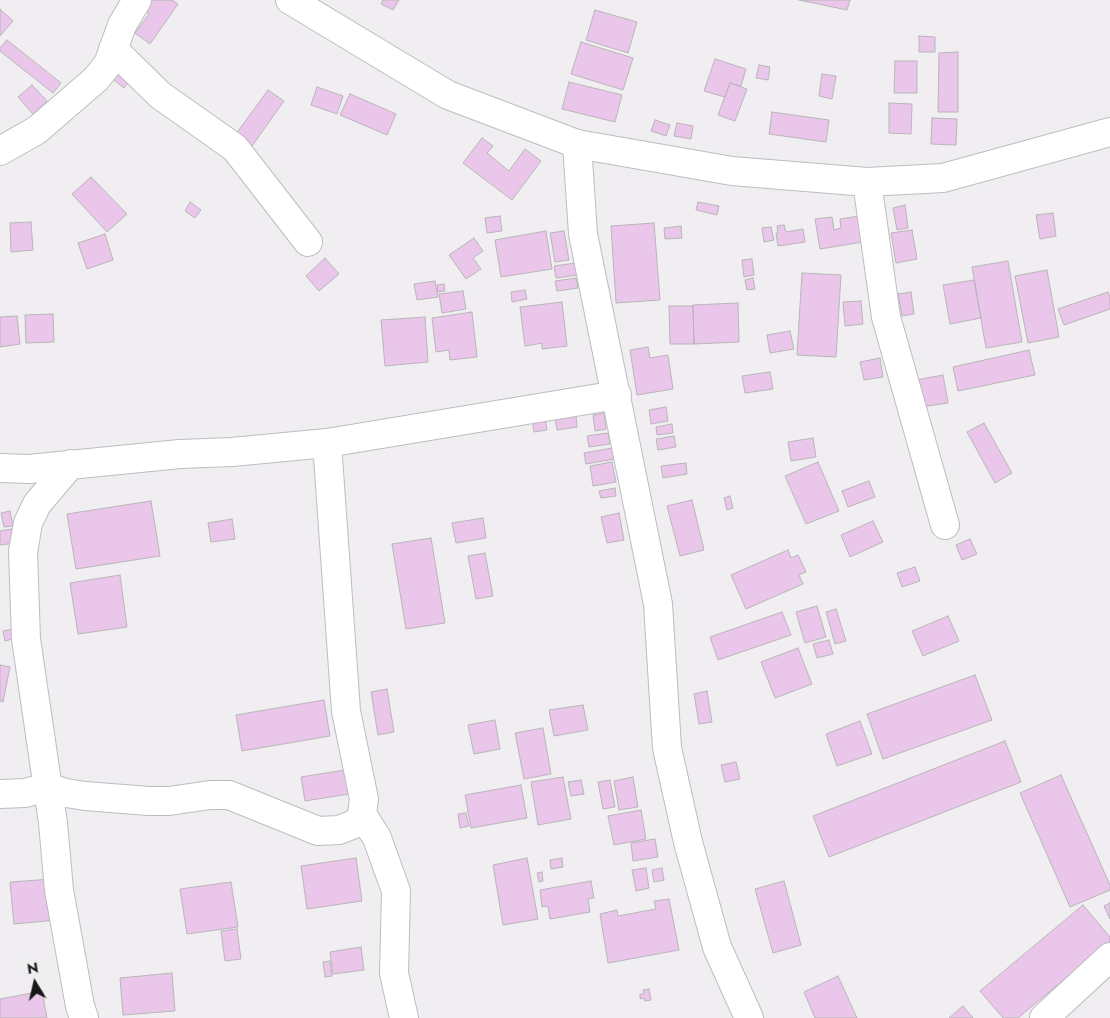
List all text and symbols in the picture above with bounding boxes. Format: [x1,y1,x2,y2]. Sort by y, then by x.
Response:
text: N [26,957,40,979]
north arrow [10,958,60,1008]

